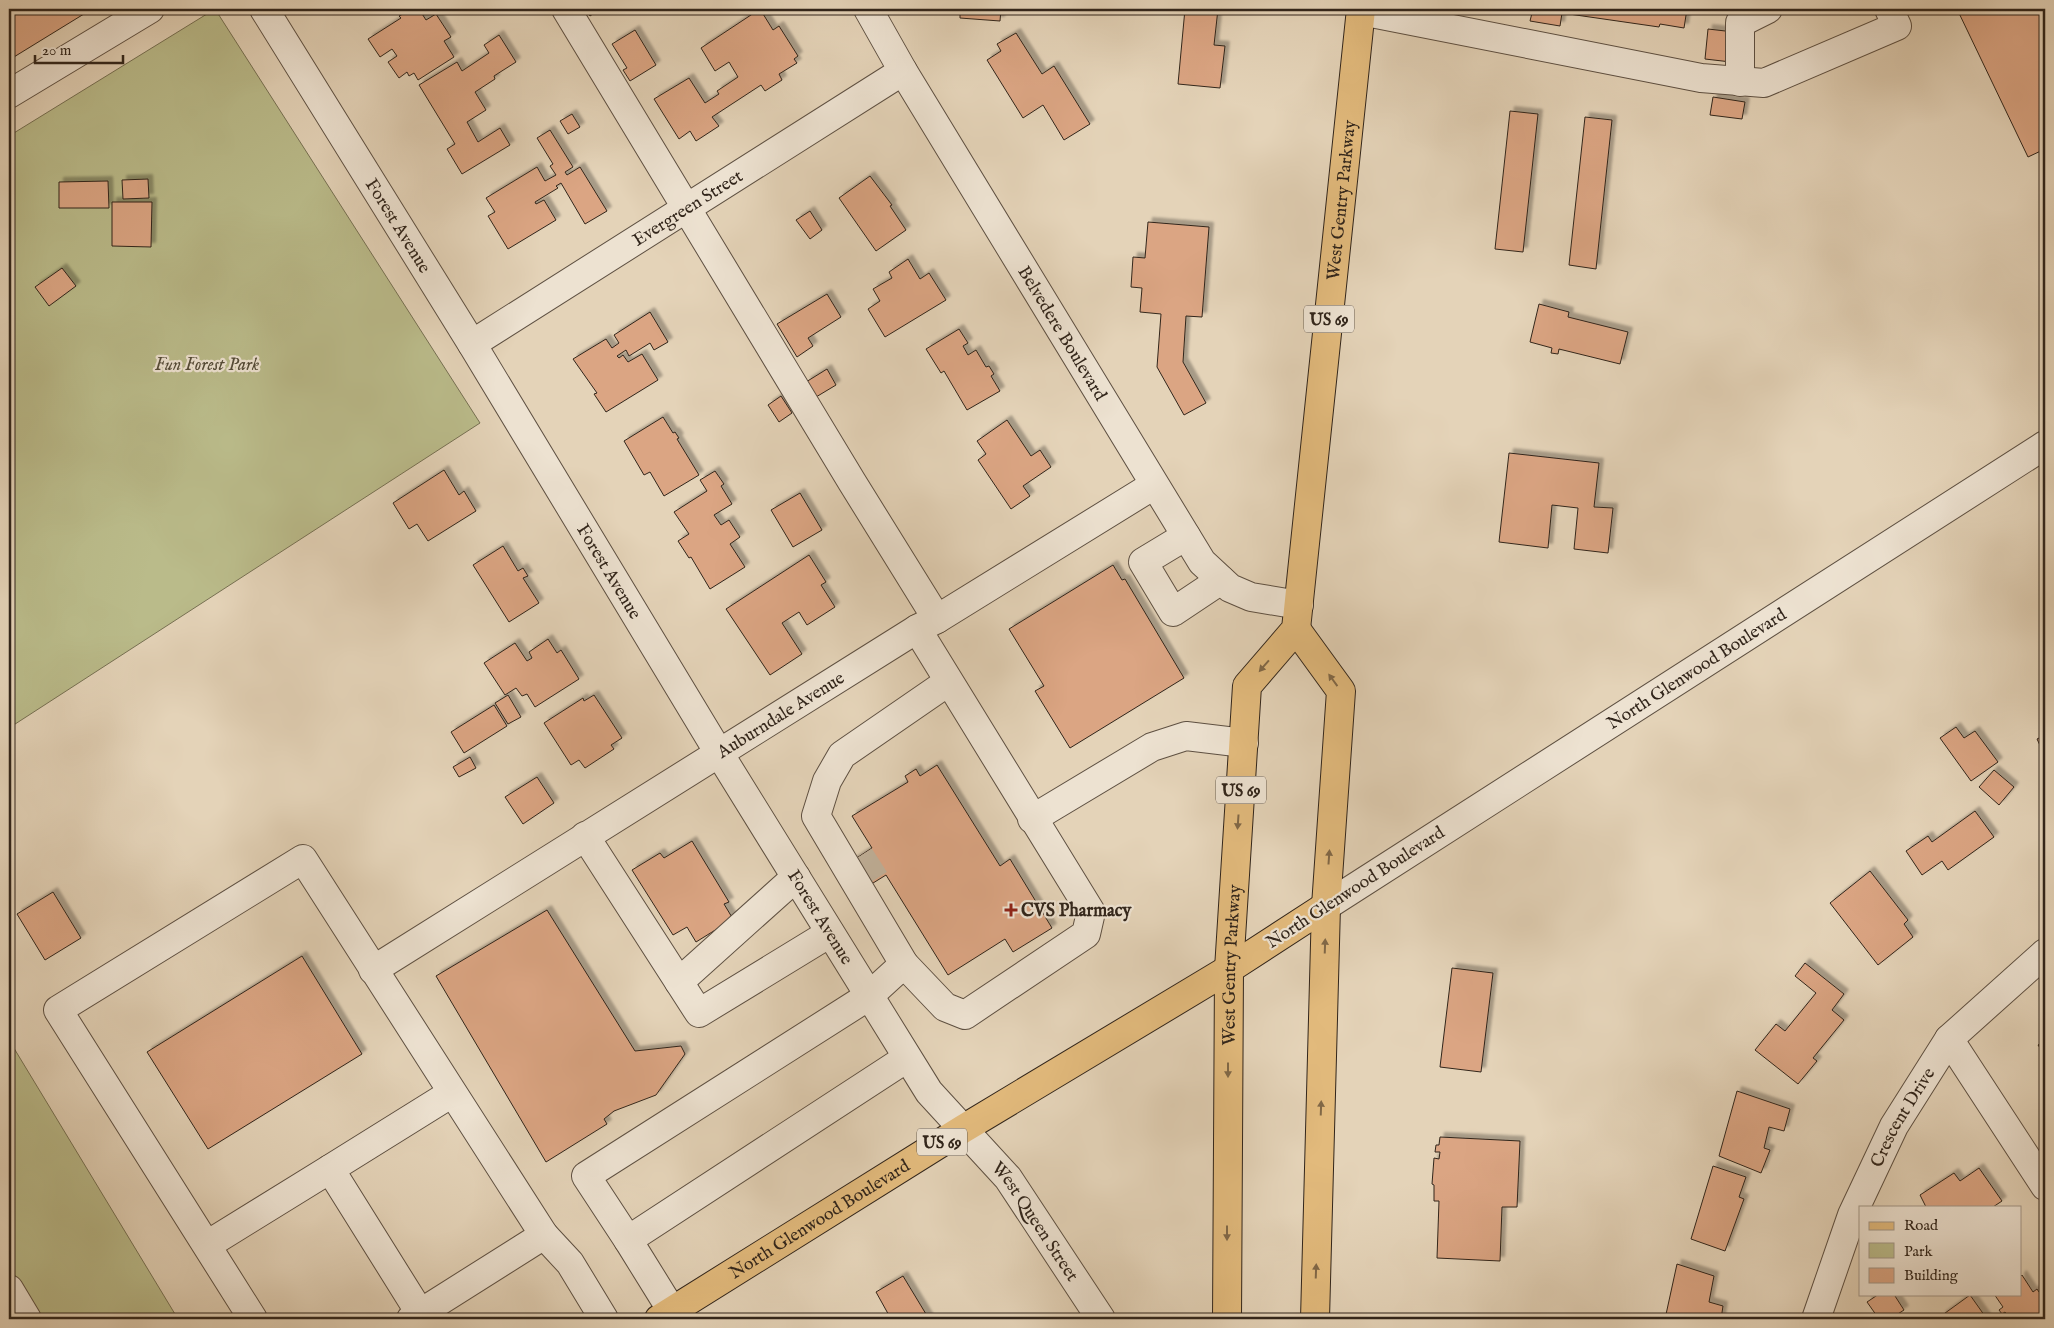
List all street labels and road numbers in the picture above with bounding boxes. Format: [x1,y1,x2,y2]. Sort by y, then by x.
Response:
street label: West Gentry Parkway [1323,119,1362,282]
street label: Evergreen Street [629,165,748,252]
street label: Forest Avenue [359,175,435,278]
street label: Belvedere Boulevard [1011,262,1111,406]
road number: US 69 [1304,306,1354,332]
street label: Forest Avenue [570,520,646,624]
street label: North Glenwood Boulevard [1603,604,1792,736]
street label: Auburndale Avenue [712,667,849,765]
road number: US 69 [1216,776,1266,804]
street label: North Glenwood Boulevard [1262,822,1450,955]
street label: Forest Avenue [781,866,857,969]
street label: West Gentry Parkway [1219,884,1247,1046]
street label: Crescent Drive [1866,1064,1941,1172]
road number: US 69 [917,1128,967,1156]
street label: North Glenwood Boulevard [726,1155,915,1285]
street label: West Queen Street [986,1158,1083,1286]

